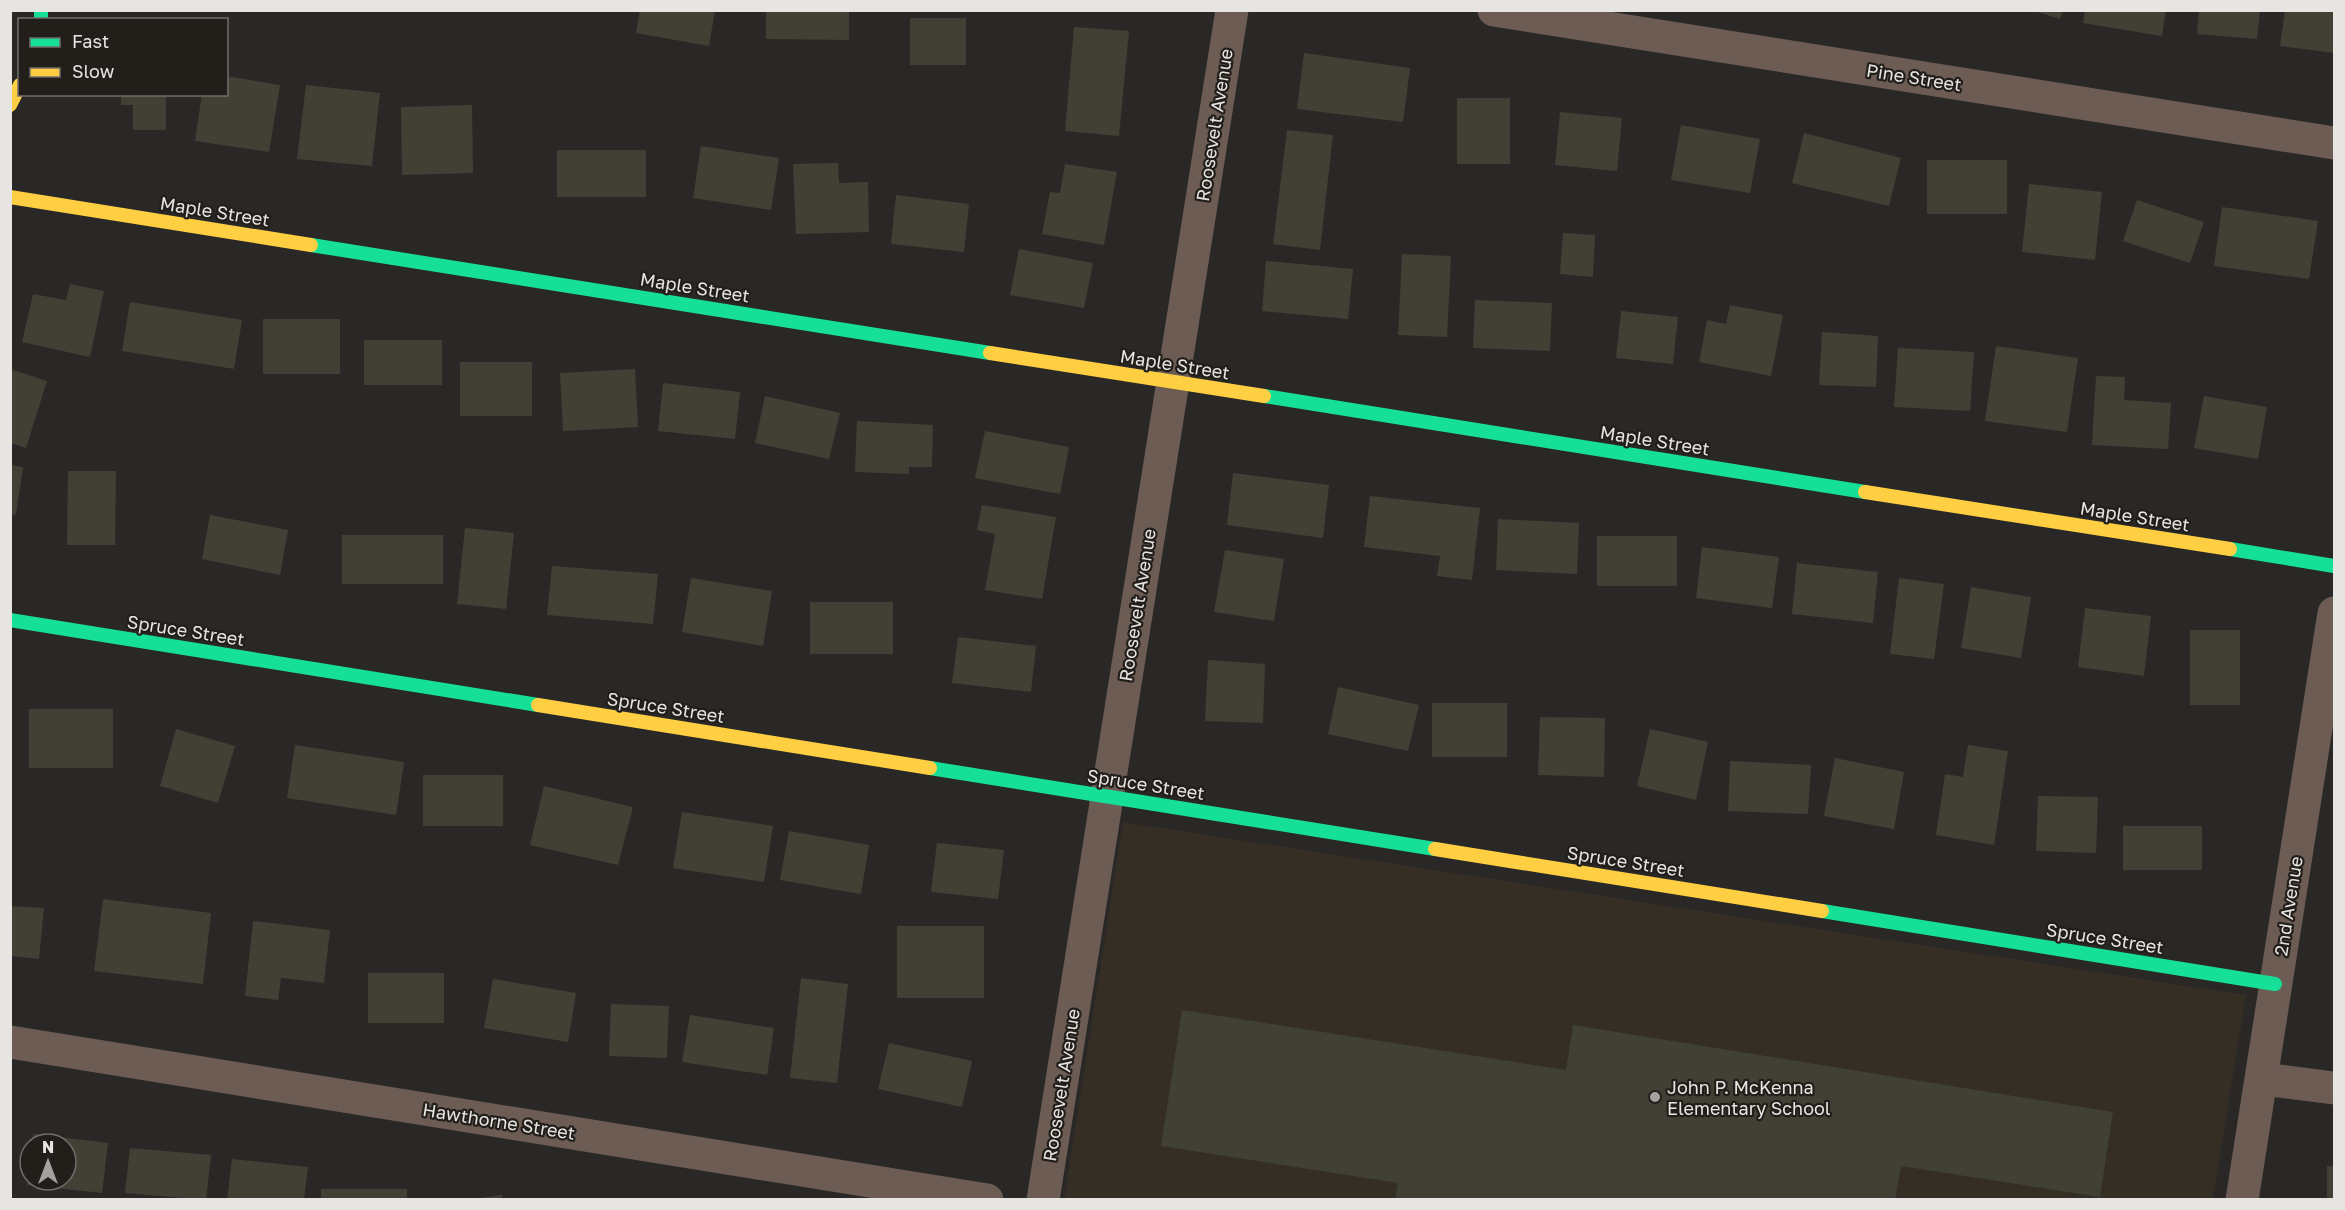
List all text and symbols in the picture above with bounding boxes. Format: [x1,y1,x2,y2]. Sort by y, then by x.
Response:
legend [18,18,228,96]
text: Fast [72,30,109,52]
street label: Roosevelt Avenue [1191,47,1237,203]
street label: Pine Street [1865,59,1963,95]
text: Slow [72,60,115,82]
street label: Maple Street [159,191,271,231]
street label: Maple Street [639,267,751,307]
street label: Maple Street [1119,344,1231,384]
street label: Maple Street [1599,420,1711,460]
street label: Maple Street [2079,496,2191,536]
street label: Roosevelt Avenue [1114,527,1160,683]
street label: Spruce Street [126,610,246,650]
street label: Spruce Street [606,687,726,727]
street label: Spruce Street [1086,764,1206,804]
street label: Spruce Street [1566,841,1686,881]
street label: 2nd Avenue [2269,855,2307,957]
street label: Spruce Street [2045,918,2165,958]
street label: Roosevelt Avenue [1038,1007,1084,1163]
place label: John P. McKenna Elementary School [1667,1076,1831,1119]
marker: John P. McKenna Elementary School [1648,1090,1662,1104]
street label: Hawthorne Street [421,1098,577,1144]
north arrow [18,1132,78,1192]
text: N [42,1137,54,1157]

